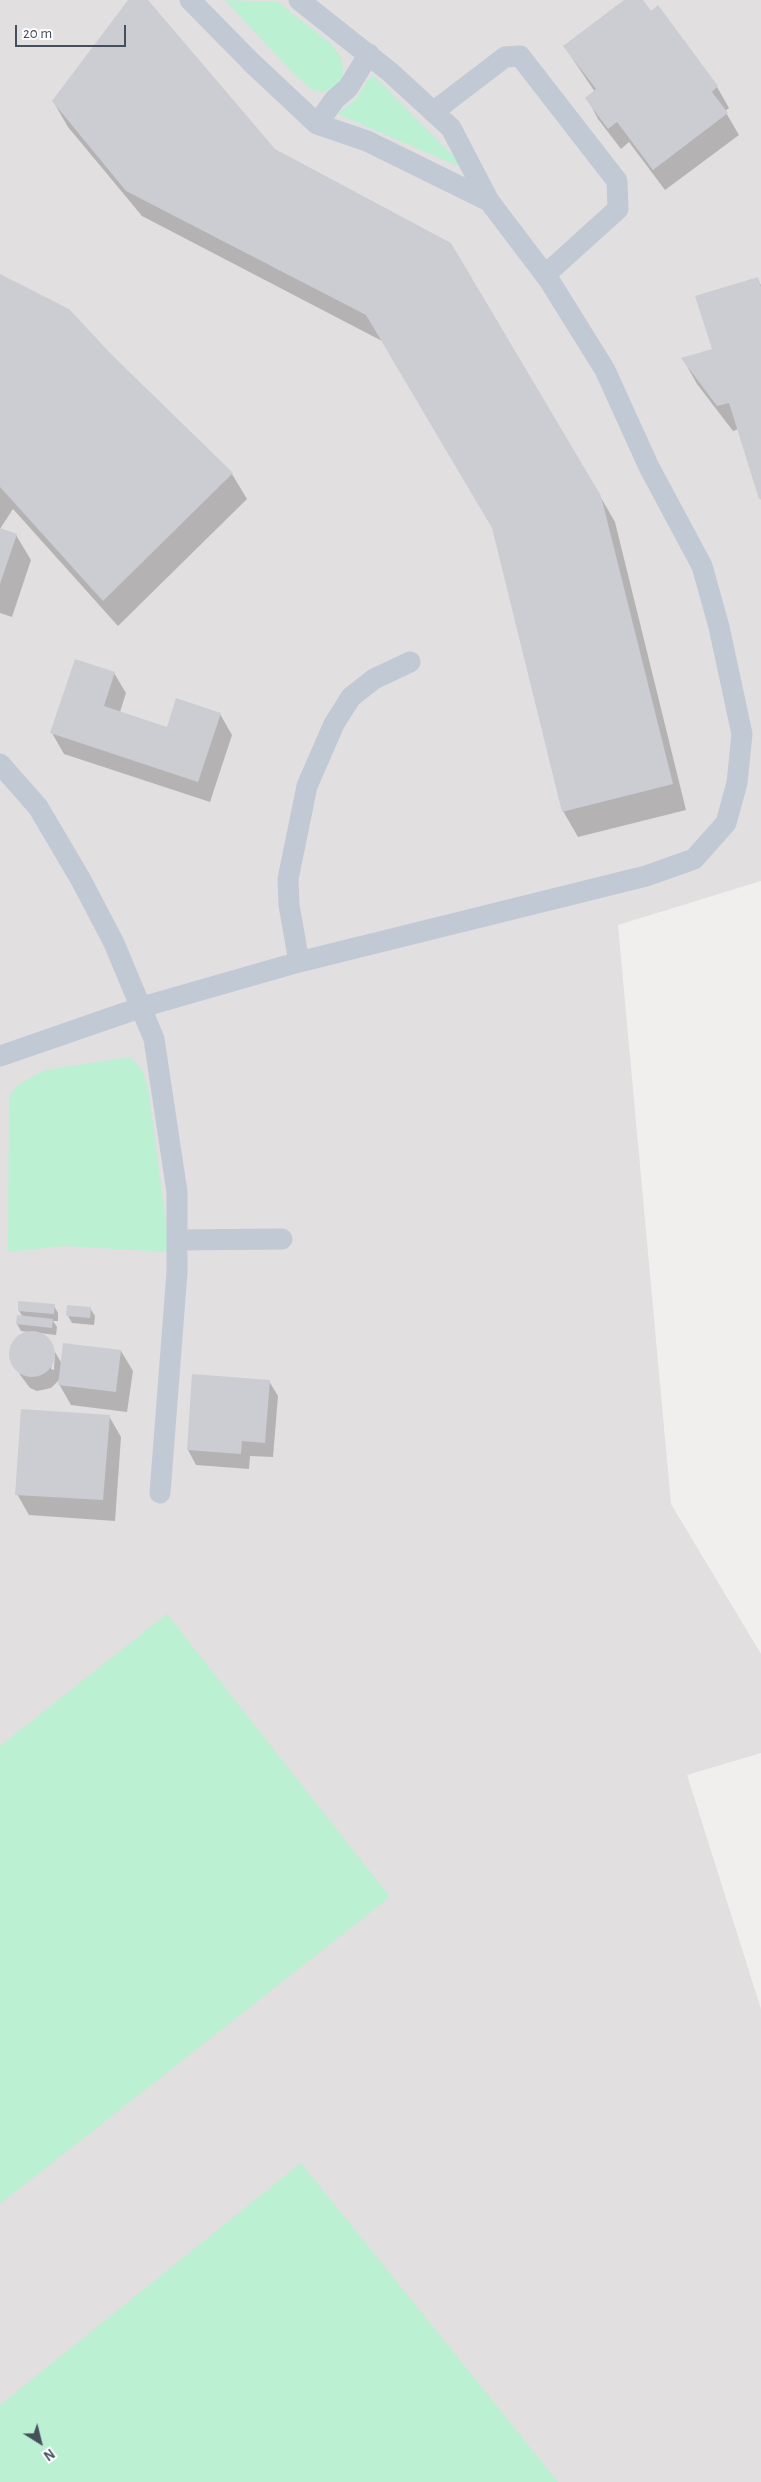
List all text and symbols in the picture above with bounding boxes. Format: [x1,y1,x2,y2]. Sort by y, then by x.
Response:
scale bar [18,15,129,47]
text: 20 m [23,26,52,41]
north arrow [15,2417,65,2467]
text: N [41,2446,57,2463]

